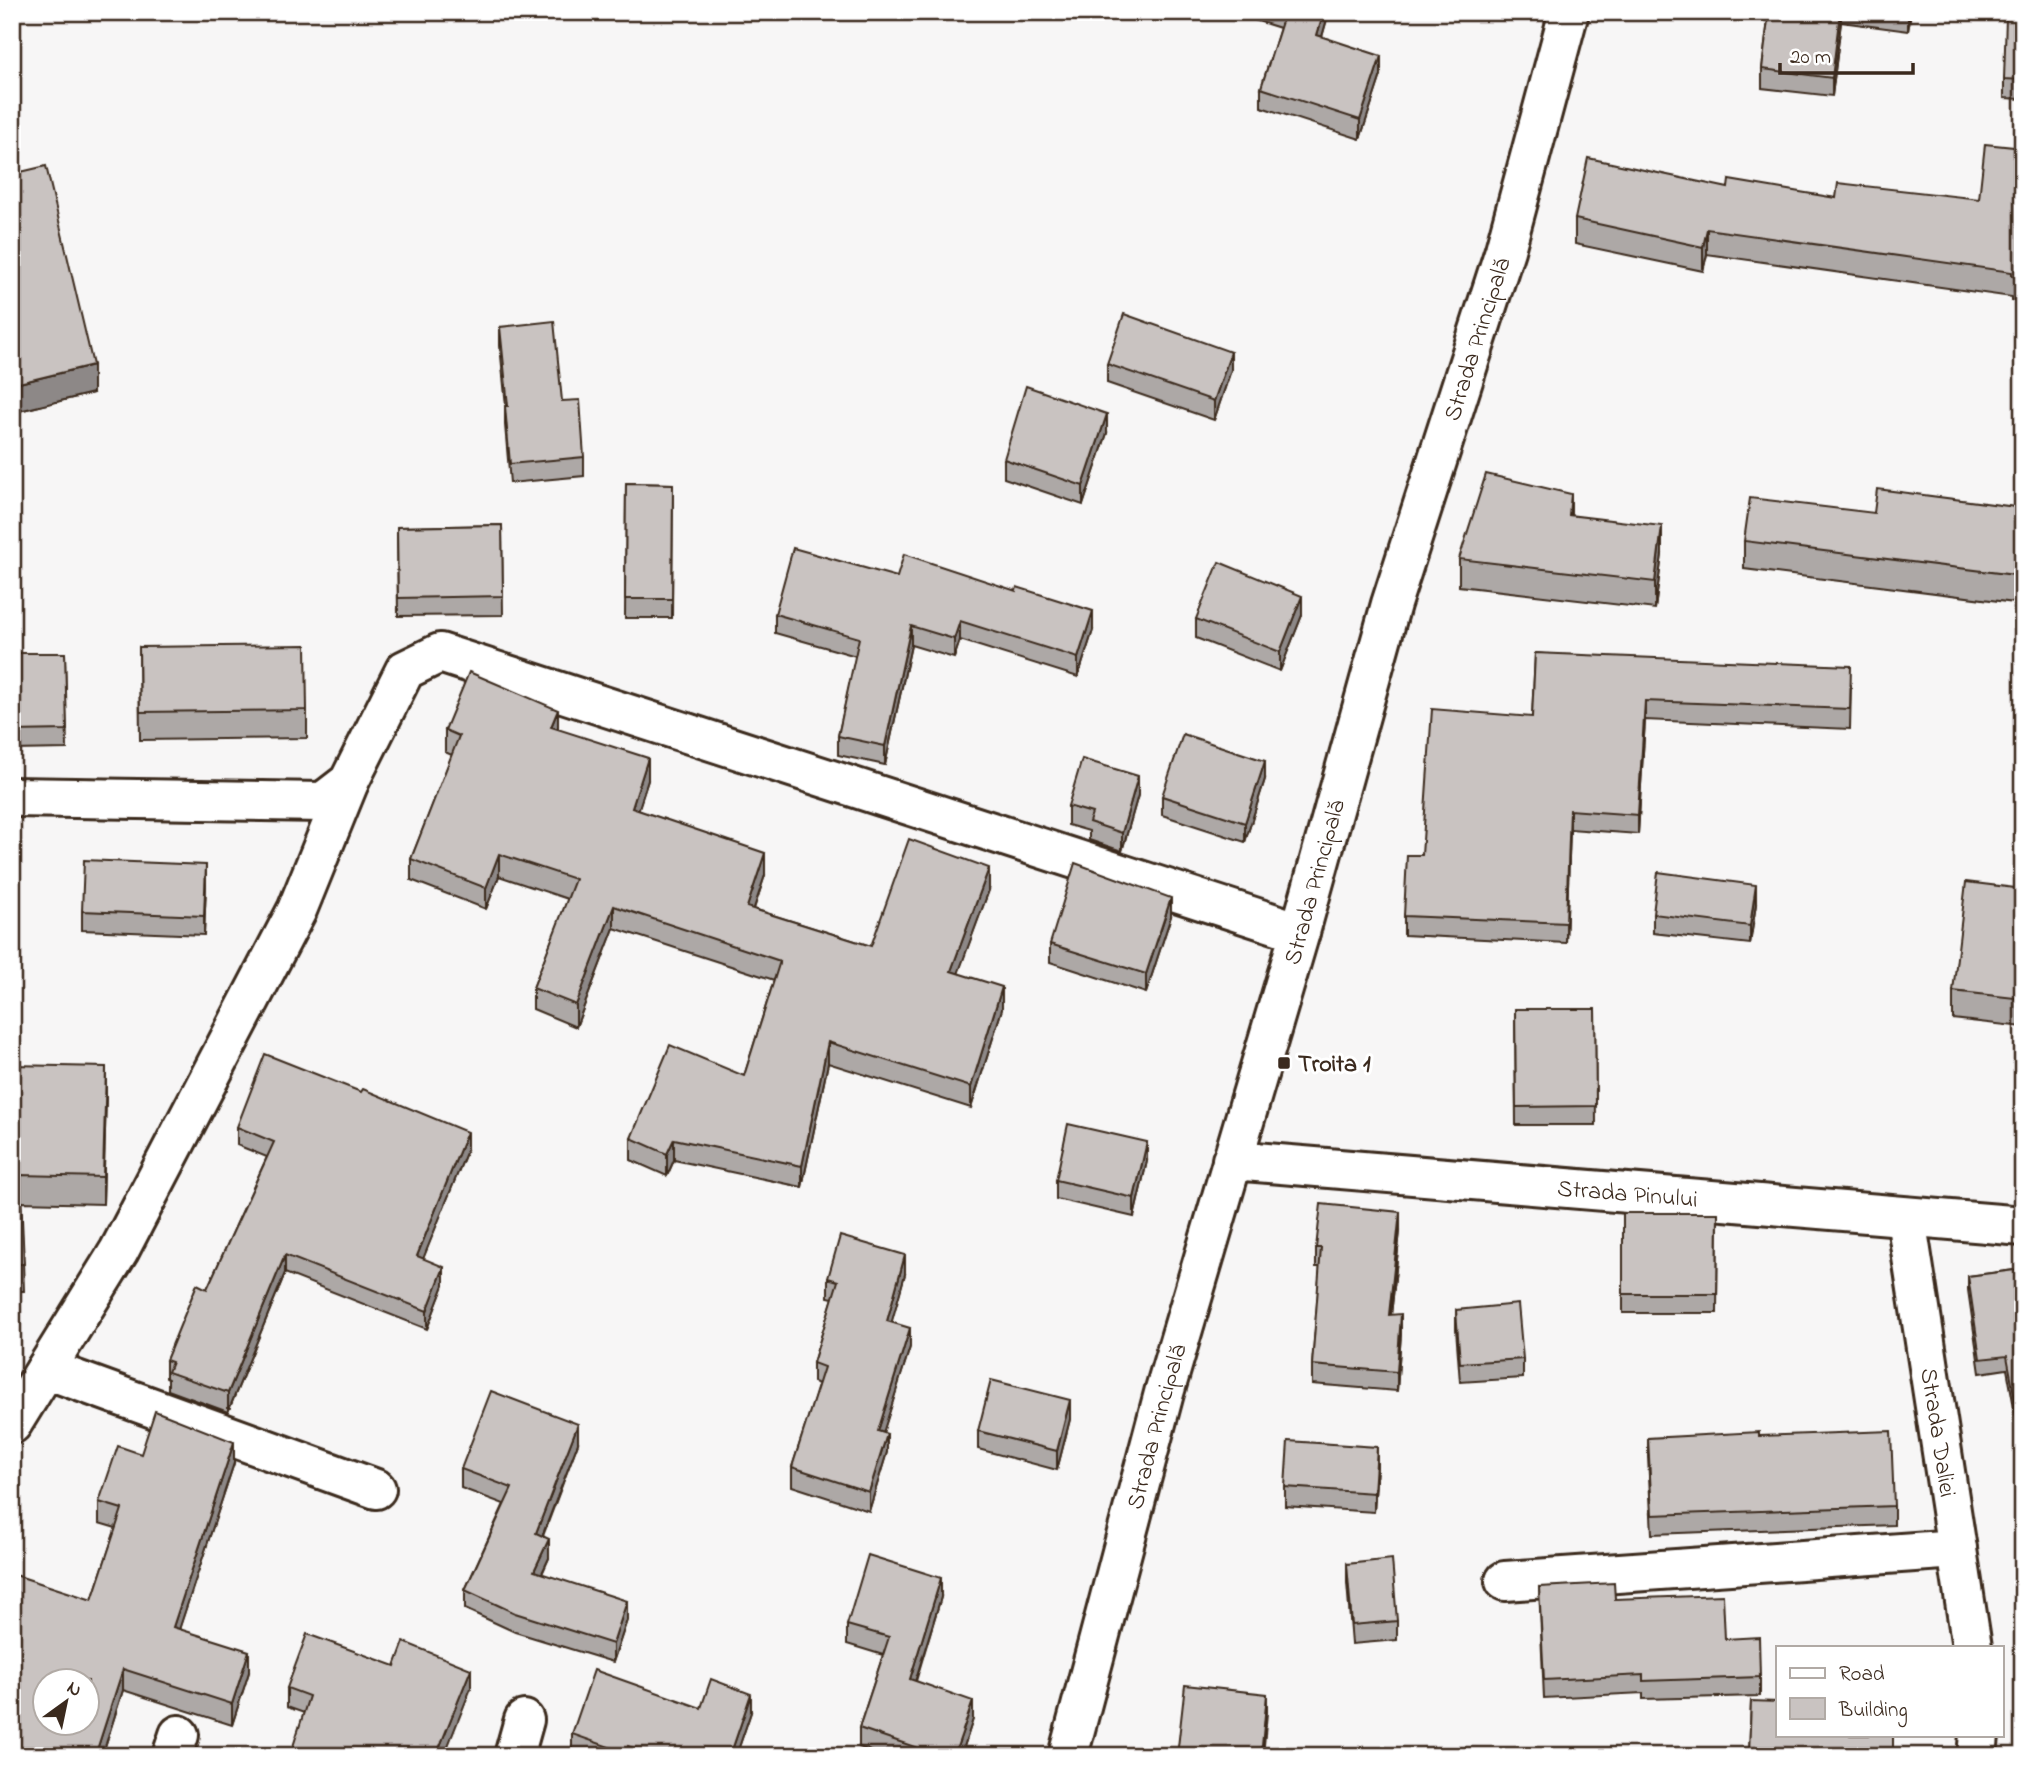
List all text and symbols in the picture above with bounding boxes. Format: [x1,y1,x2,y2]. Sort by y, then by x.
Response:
scale bar [1780,32,1912,76]
text: 20 m [1790,43,1831,73]
street label: Strada Principală [1436,254,1521,426]
street label: Strada Principală [1276,796,1356,969]
place label: Troita 1 [1298,1048,1371,1083]
marker: Troita 1 [1276,1055,1292,1071]
street label: Strada Pinului [1556,1172,1699,1219]
street label: Strada Principală [1119,1340,1197,1513]
street label: Strada Daliei [1909,1366,1964,1500]
legend [1776,1646,2004,1736]
text: Road [1839,1660,1885,1690]
north arrow [32,1666,102,1736]
text: N [61,1675,87,1705]
text: Building [1838,1696,1908,1728]

